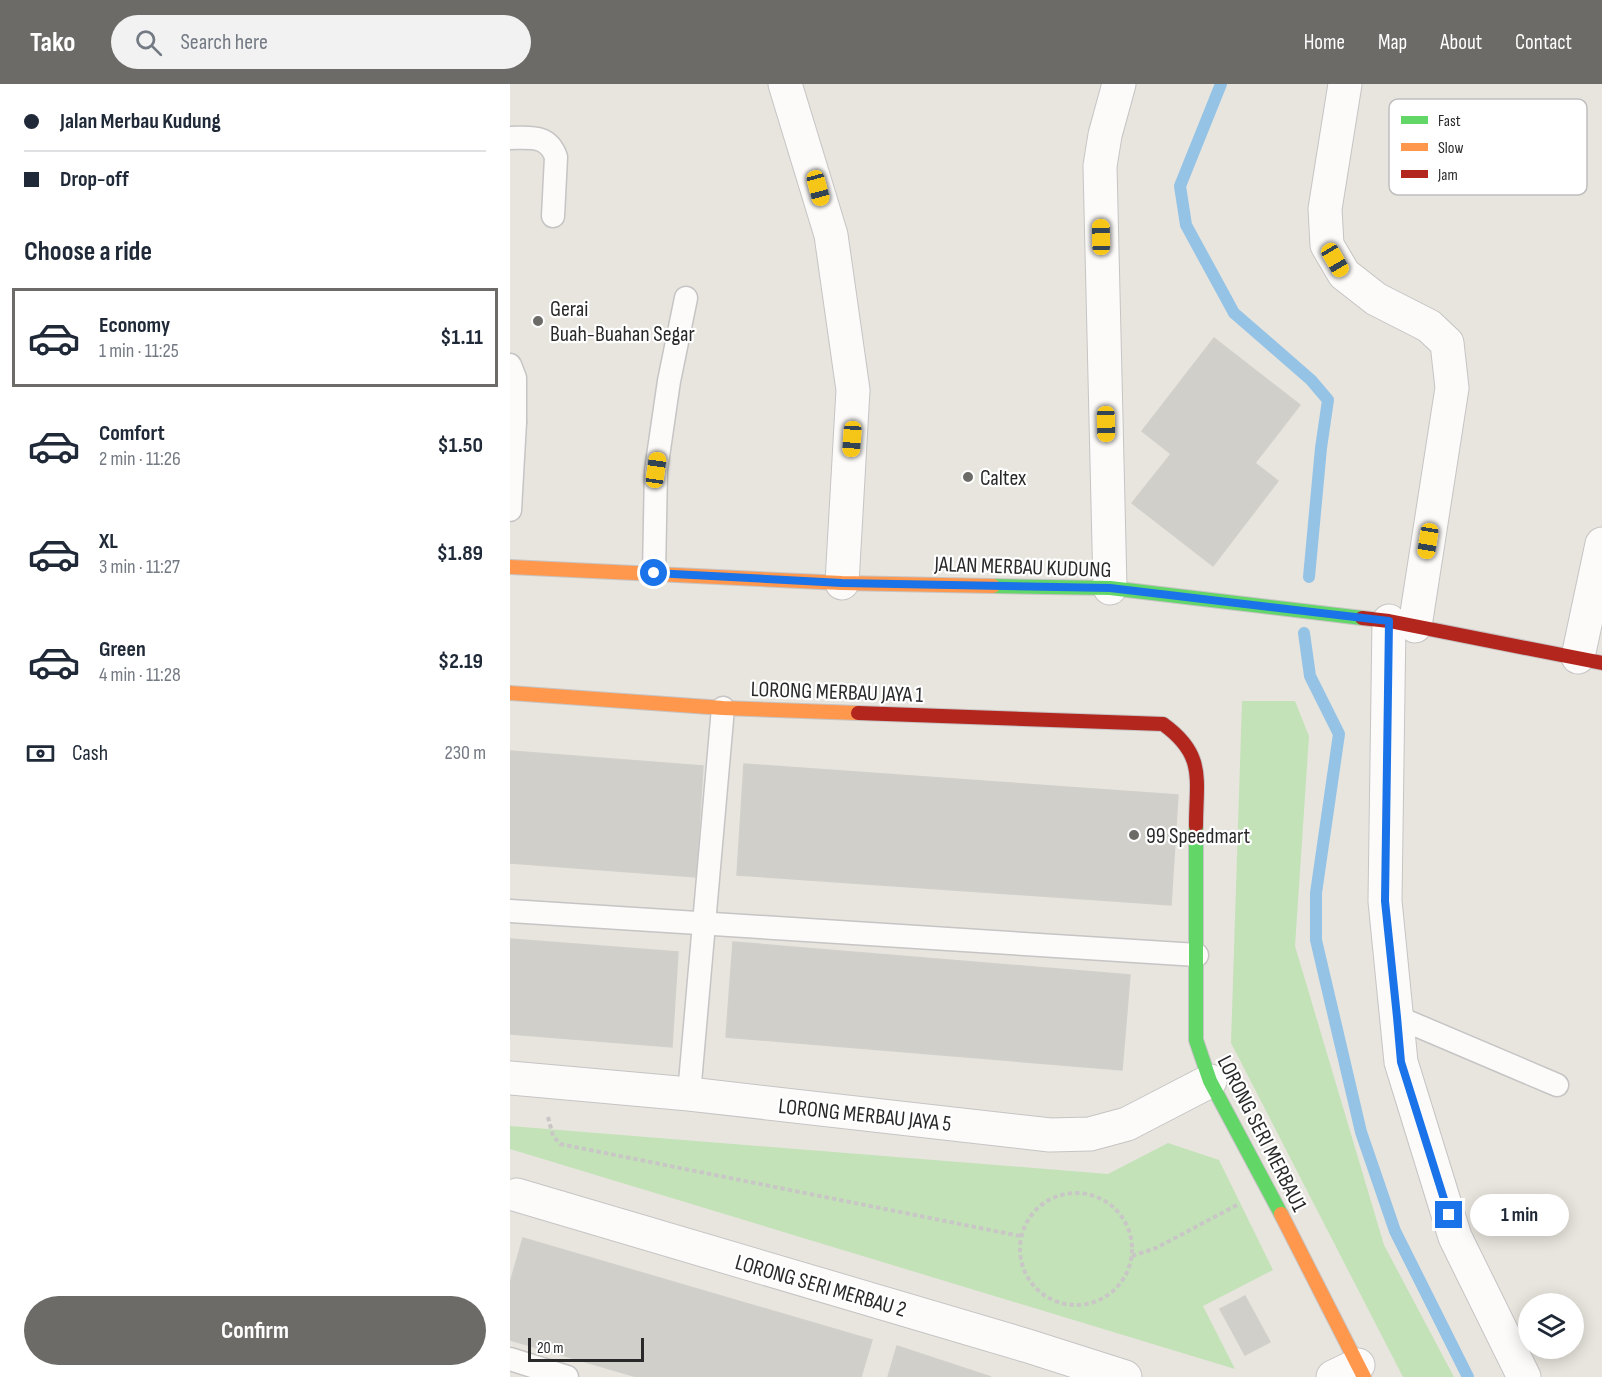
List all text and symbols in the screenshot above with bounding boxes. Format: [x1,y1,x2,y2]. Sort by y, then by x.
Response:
search box [111,15,531,69]
text: Tako [30,26,75,59]
icon: search [132,26,165,59]
text: Search here [180,29,268,56]
text: Home [1304,30,1345,55]
text: Map [1378,30,1407,55]
text: About [1440,30,1482,55]
text: Contact [1515,30,1572,55]
legend [1389,99,1587,195]
text: Jalan Merbau Kudung [60,108,221,135]
text: Fast [1438,112,1461,131]
text: Slow [1438,139,1463,158]
text: Drop-off [60,166,129,193]
text: Jam [1437,166,1458,185]
car [805,168,831,208]
car [1092,219,1110,255]
text: Choose a ride [24,236,152,268]
car [1318,240,1352,280]
place label: Gerai Buah-Buahan Segar [550,296,695,348]
icon: car [27,311,81,365]
text: Economy [99,312,170,339]
marker: Gerai Buah-Buahan Segar [531,314,545,328]
text: $1.11 [440,324,483,351]
text: 1 min · 11:25 [99,339,179,363]
car [1097,406,1115,442]
icon: car [27,419,81,473]
text: Comfort [99,420,165,447]
car [842,420,862,458]
text: $1.50 [437,432,483,459]
text: 2 min · 11:26 [99,447,181,471]
car [645,451,667,489]
place label: Caltex [980,465,1027,492]
marker: Caltex [961,470,975,484]
car [1416,522,1440,560]
icon: car [27,527,81,581]
text: XL [99,528,118,555]
text: $1.89 [437,540,483,567]
street label: JALAN MERBAU KUDUNG [933,551,1112,584]
text: 3 min · 11:27 [99,555,180,579]
route start [640,559,667,586]
icon: car [27,635,81,689]
text: Green [99,636,146,663]
text: $2.19 [438,648,483,675]
text: 4 min · 11:28 [99,663,181,687]
street label: LORONG MERBAU JAYA 1 [750,676,924,709]
icon: cash [24,737,57,770]
text: Cash [72,740,108,767]
text: 230 m [444,741,486,765]
place label: 99 Speedmart [1146,823,1251,850]
marker: 99 Speedmart [1127,828,1141,842]
street label: LORONG SERI MERBAU1 [1211,1051,1313,1217]
street label: LORONG MERBAU JAYA 5 [777,1093,953,1138]
callout: 1 min [1470,1194,1569,1236]
route end [1435,1201,1462,1228]
text: 1 min [1501,1203,1538,1227]
street label: LORONG SERI MERBAU 2 [732,1249,909,1324]
map controls [1518,1293,1584,1359]
button: layers [1518,1293,1584,1359]
button: Confirm [24,1296,486,1365]
scale bar [528,1335,644,1362]
text: 20 m [537,1339,564,1358]

